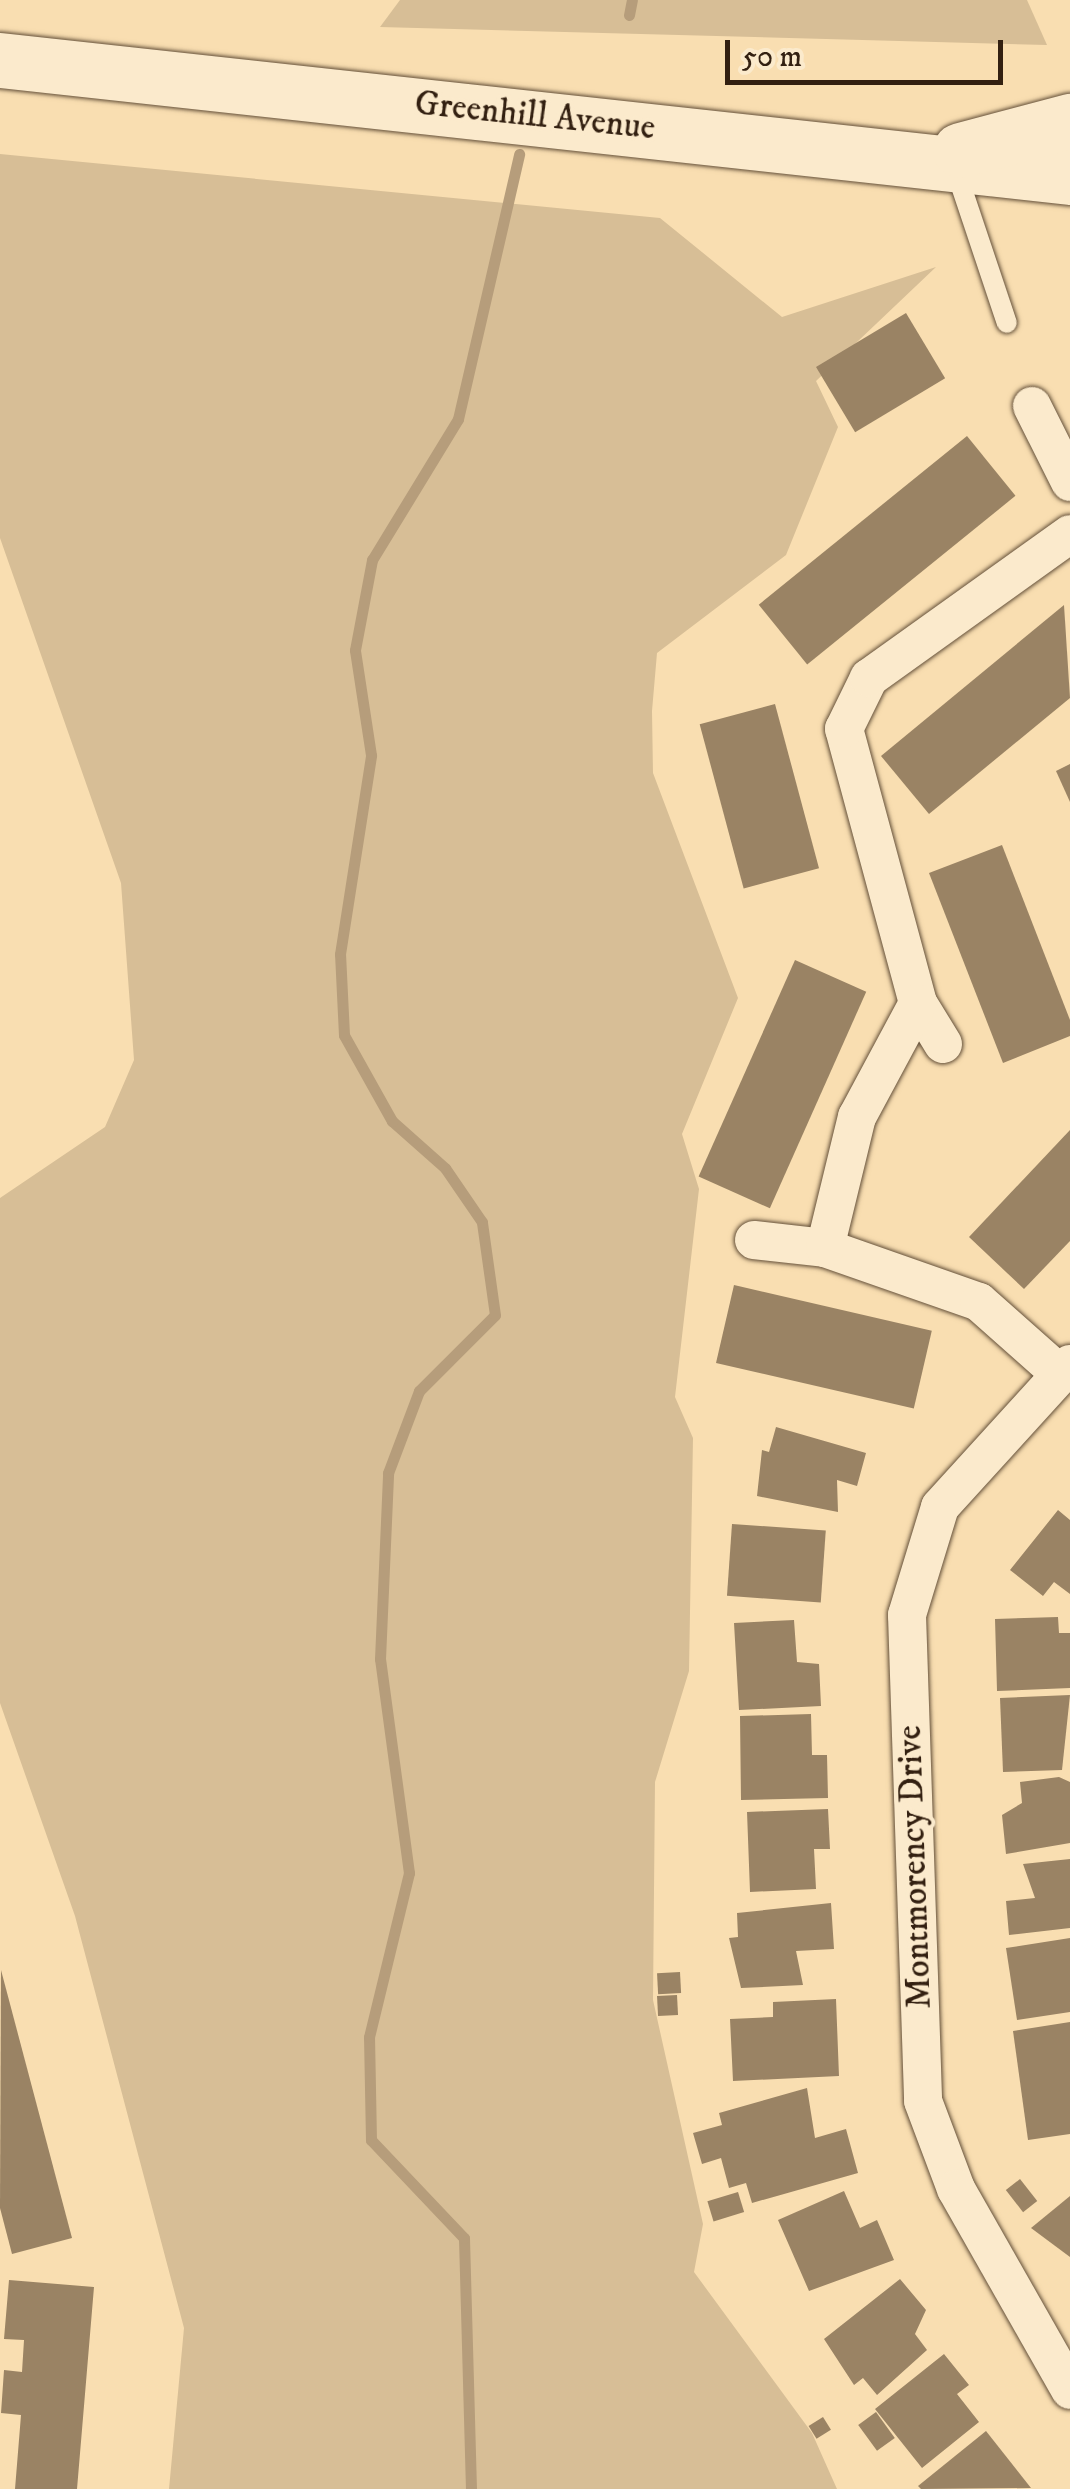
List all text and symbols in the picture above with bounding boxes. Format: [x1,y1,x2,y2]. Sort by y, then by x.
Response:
scale bar [730,20,1008,82]
text: 50 m [742,39,802,76]
street label: Greenhill Avenue [413,82,657,150]
street label: Montmorency Drive [889,1725,941,2009]

